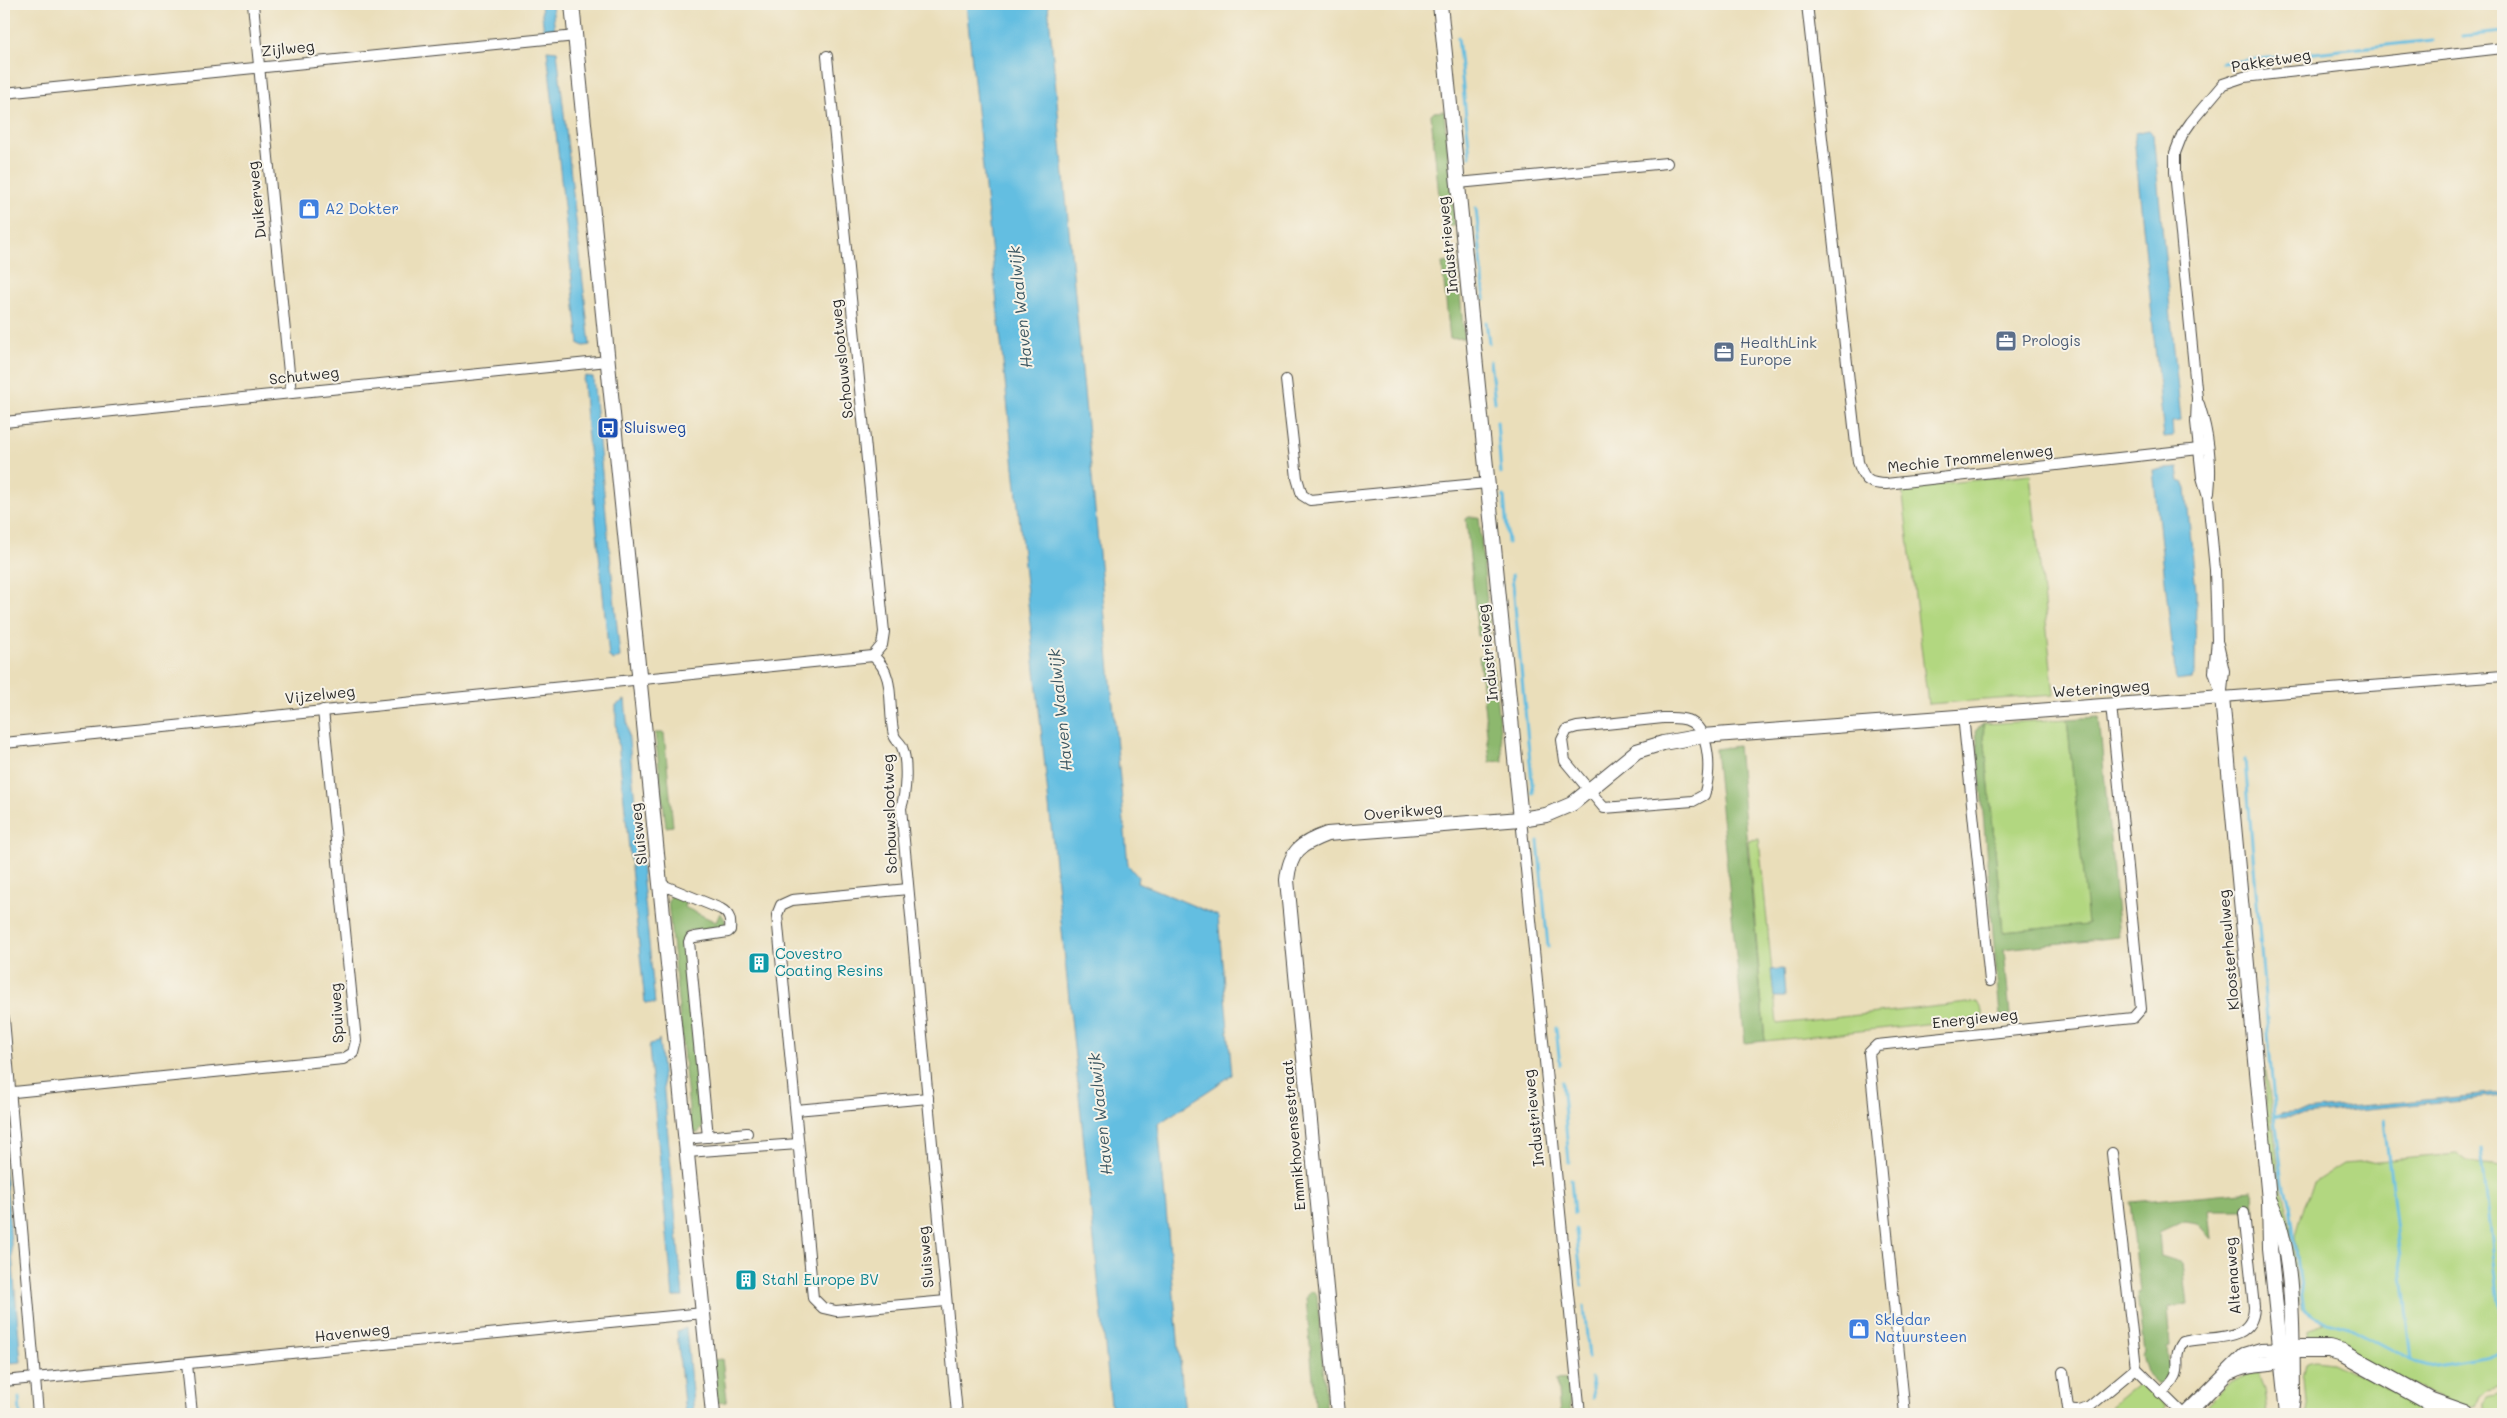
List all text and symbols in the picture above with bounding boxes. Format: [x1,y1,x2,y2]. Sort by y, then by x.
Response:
street label: Zijlweg [260,35,316,61]
street label: Pakketweg [2230,44,2312,76]
street label: Duikerweg [242,160,270,240]
street label: Industrieweg [1432,195,1462,295]
shop icon: A2 Dokter [297,197,321,221]
place label: A2 Dokter [325,198,399,218]
water label: Haven Waalwijk [1003,244,1036,369]
street label: Schouwslootweg [825,298,857,420]
office icon: Prologis [1994,329,2018,353]
place label: Prologis [2022,330,2081,350]
place label: HealthLink Europe [1740,332,1817,369]
office icon: HealthLink Europe [1712,340,1736,364]
street label: Schutweg [268,361,340,389]
bus stop icon: Sluisweg [596,416,620,440]
place label: Sluisweg [624,417,686,437]
street label: Mechie Trommelenweg [1886,439,2054,477]
street label: Industrieweg [1472,603,1502,703]
water label: Haven Waalwijk [1043,647,1076,772]
street label: Weteringweg [2052,675,2150,701]
street label: Vijzelweg [284,680,356,708]
street label: Schouwslootweg [877,754,901,874]
street label: Overikweg [1363,798,1443,824]
street label: Sluisweg [625,802,651,866]
street label: Kloosterheulweg [2213,889,2243,1011]
place label: Covestro Coating Resins [775,943,883,980]
building icon: Covestro Coating Resins [747,951,771,975]
street label: Spuiweg [324,982,348,1044]
street label: Energieweg [1931,1004,2019,1032]
water label: Haven Waalwijk [1083,1051,1116,1176]
street label: Emmikhovensestraat [1276,1059,1310,1211]
street label: Industrieweg [1518,1068,1548,1168]
street label: Sluisweg [912,1225,938,1289]
street label: Altenaweg [2219,1237,2245,1315]
building icon: Stahl Europe BV [734,1268,758,1292]
place label: Stahl Europe BV [762,1269,879,1289]
place label: Skledar Natuursteen [1875,1309,1967,1346]
shop icon: Skledar Natuursteen [1847,1317,1871,1341]
street label: Havenweg [313,1318,391,1346]

